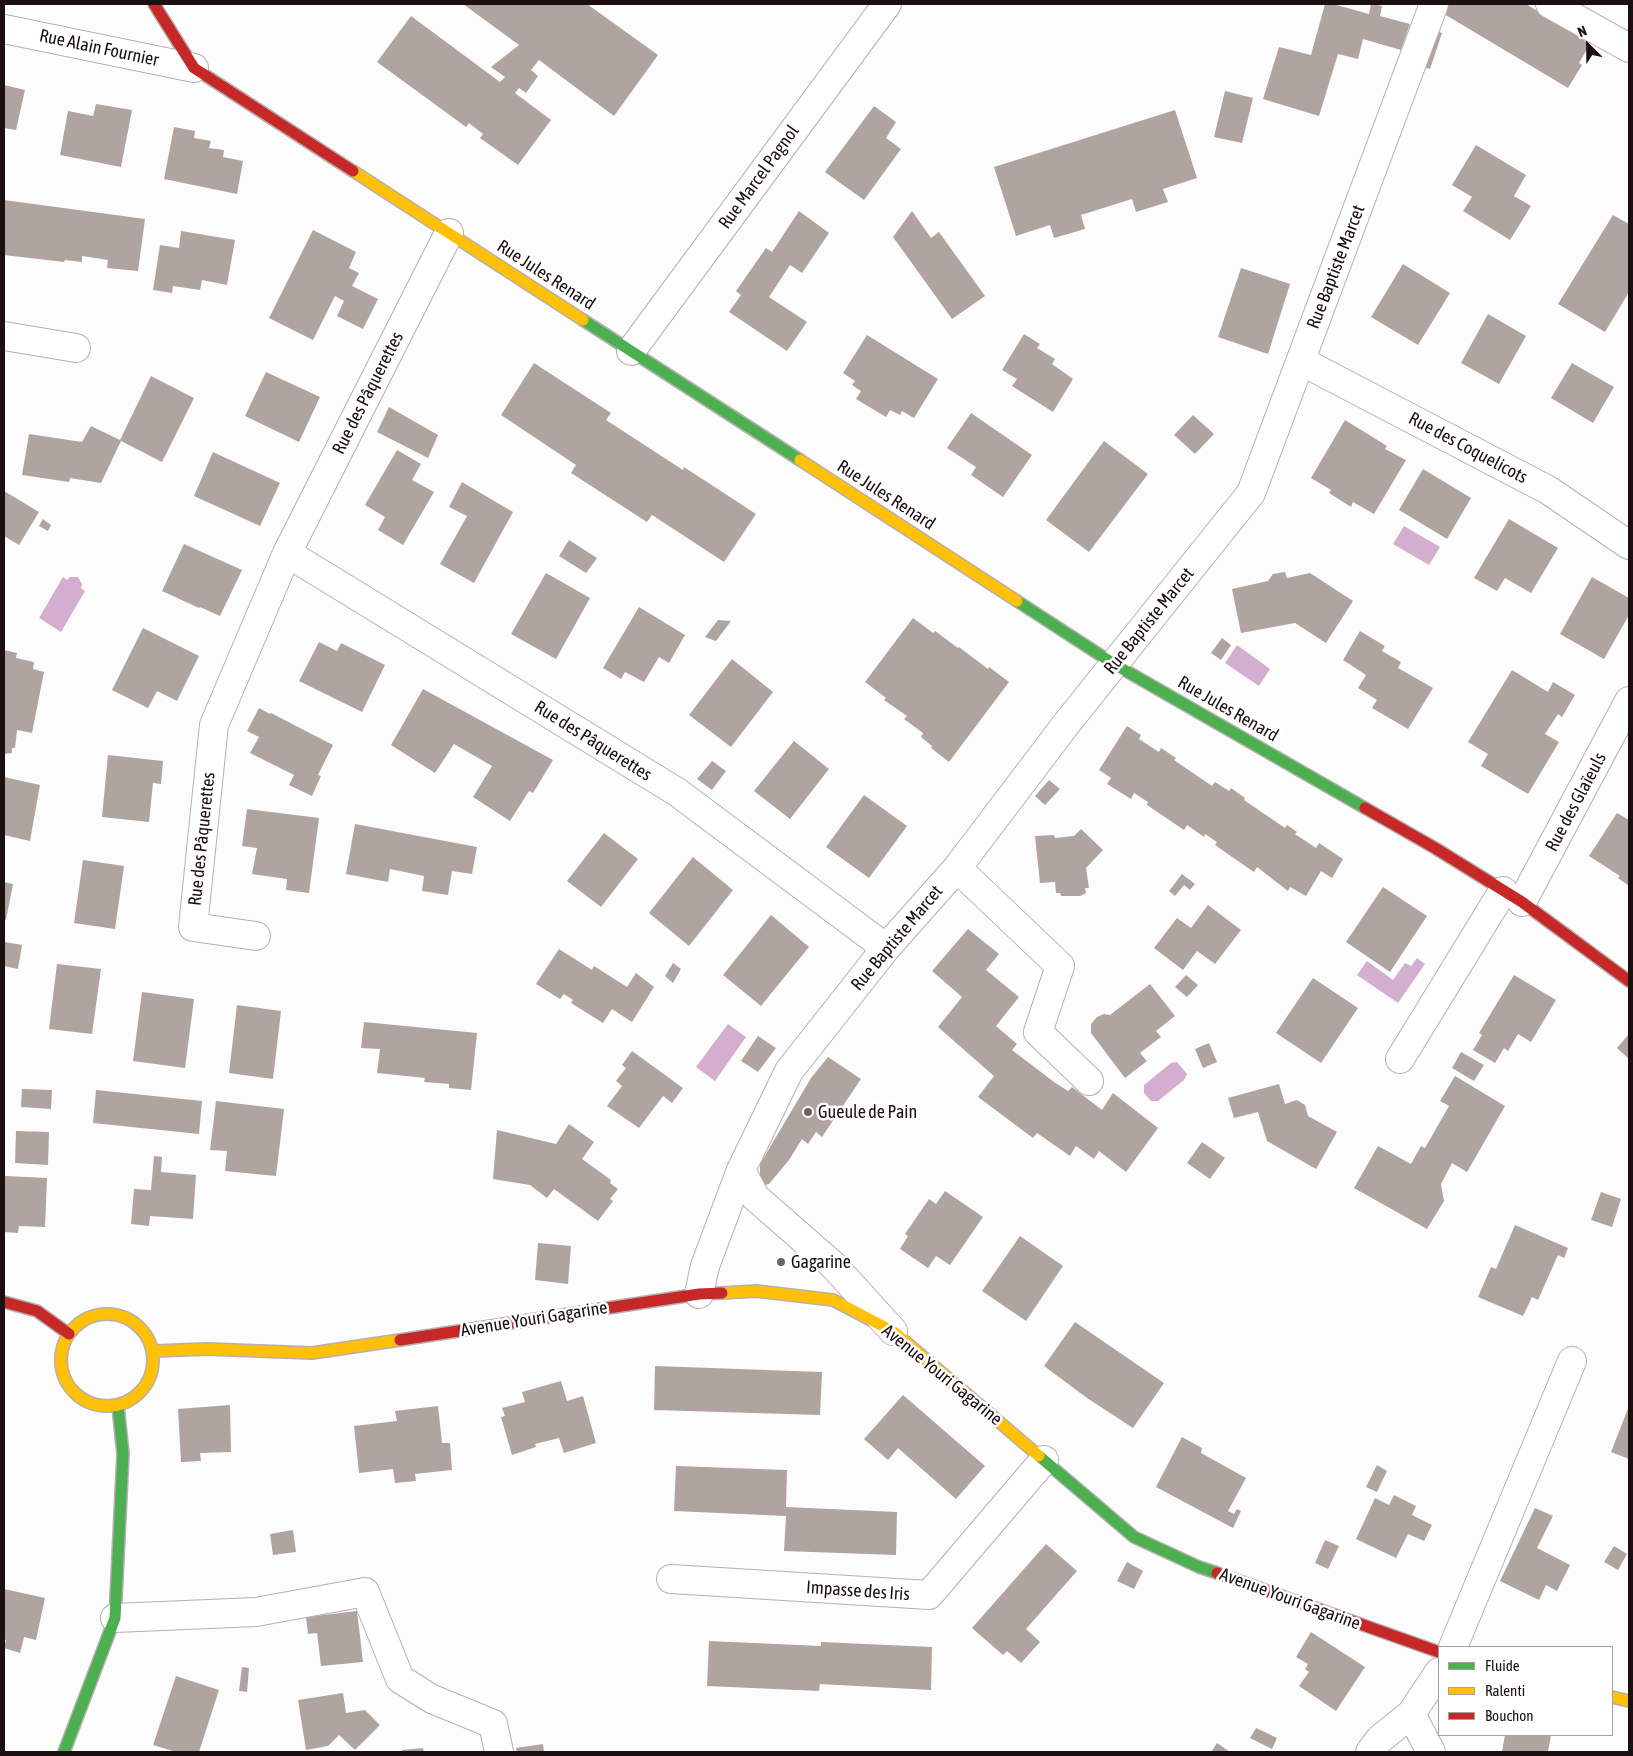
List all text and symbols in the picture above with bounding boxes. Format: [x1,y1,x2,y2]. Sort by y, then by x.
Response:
north arrow [1563,20,1613,70]
text: N [1575,22,1589,40]
street label: Rue Alain Fournier [37,25,161,71]
street label: Rue Marcel Pagnol [714,121,804,233]
street label: Rue Baptiste Marcet [1302,202,1370,332]
street label: Rue Jules Renard [493,235,599,315]
street label: Rue des Pâquerettes [328,328,408,458]
street label: Rue des Coquelicots [1405,408,1531,488]
street label: Rue Jules Renard [833,455,939,535]
street label: Rue Baptiste Marcet [1099,563,1199,679]
street label: Rue Jules Renard [1174,672,1282,746]
street label: Rue des Pâquerettes [530,696,656,786]
street label: Rue des Glaïeuls [1541,749,1611,855]
street label: Rue des Pâquerettes [184,771,220,907]
street label: Rue Baptiste Marcet [847,881,947,995]
place label: Gueule de Pain [818,1101,917,1123]
marker: Gueule de Pain [802,1106,814,1118]
place label: Gagarine [791,1251,851,1273]
marker: Gagarine [775,1256,787,1268]
street label: Avenue Youri Gagarine [459,1297,609,1341]
street label: Avenue Youri Gagarine [878,1320,1006,1430]
street label: Avenue Youri Gagarine [1217,1563,1363,1635]
street label: Impasse des Iris [806,1577,910,1605]
legend [1438,1646,1613,1736]
text: Fluide [1485,1657,1520,1674]
text: Ralenti [1485,1682,1525,1699]
text: Bouchon [1485,1707,1534,1724]

